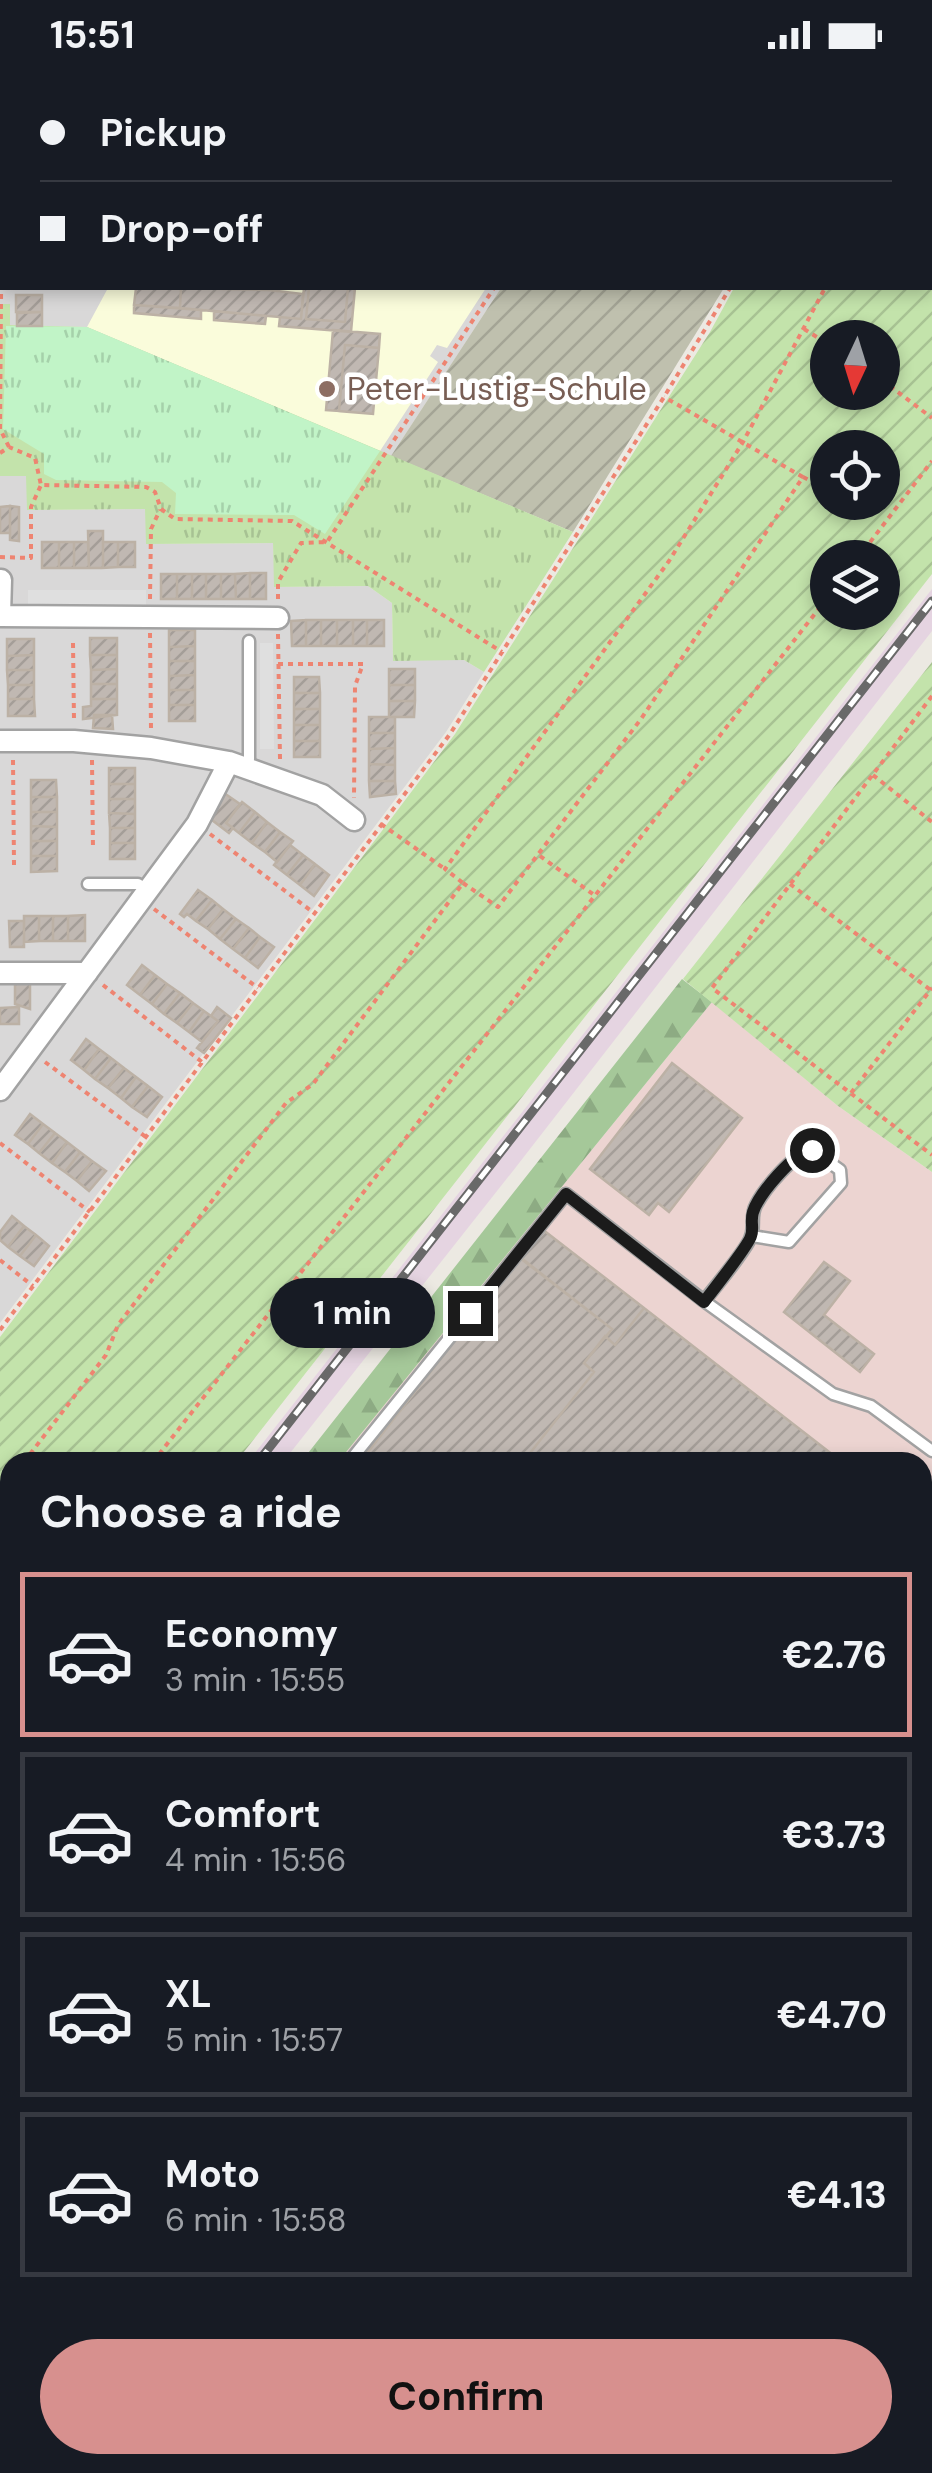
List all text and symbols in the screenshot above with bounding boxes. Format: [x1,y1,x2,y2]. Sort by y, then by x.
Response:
text: 15:51 [50,10,135,60]
text: Pickup [100,108,227,158]
text: Drop-off [100,204,263,254]
north arrow [810,320,900,410]
map controls [810,320,900,630]
place label: Peter-Lustig-Schule [347,368,647,410]
marker: Peter-Lustig-Schule [316,378,338,400]
button: locate [810,430,900,520]
button: layers [810,540,900,630]
route start [790,1128,835,1173]
callout: 1 min [270,1278,435,1348]
route end [448,1291,493,1336]
text: 1 min [314,1292,391,1334]
text: Choose a ride [40,1482,342,1541]
text: Economy [165,1609,338,1659]
icon: car [45,1610,135,1700]
text: €2.76 [783,1630,887,1680]
text: 3 min · 15:55 [165,1659,345,1701]
text: Comfort [165,1789,321,1839]
icon: car [45,1790,135,1880]
text: €3.73 [783,1810,887,1860]
text: 4 min · 15:56 [165,1839,346,1881]
text: XL [165,1969,212,2019]
icon: car [45,1970,135,2060]
text: €4.70 [777,1990,887,2040]
text: 5 min · 15:57 [165,2019,343,2061]
text: Moto [165,2149,260,2199]
icon: car [45,2150,135,2240]
text: €4.13 [787,2170,887,2220]
text: 6 min · 15:58 [165,2199,346,2241]
button: Confirm [40,2339,892,2454]

